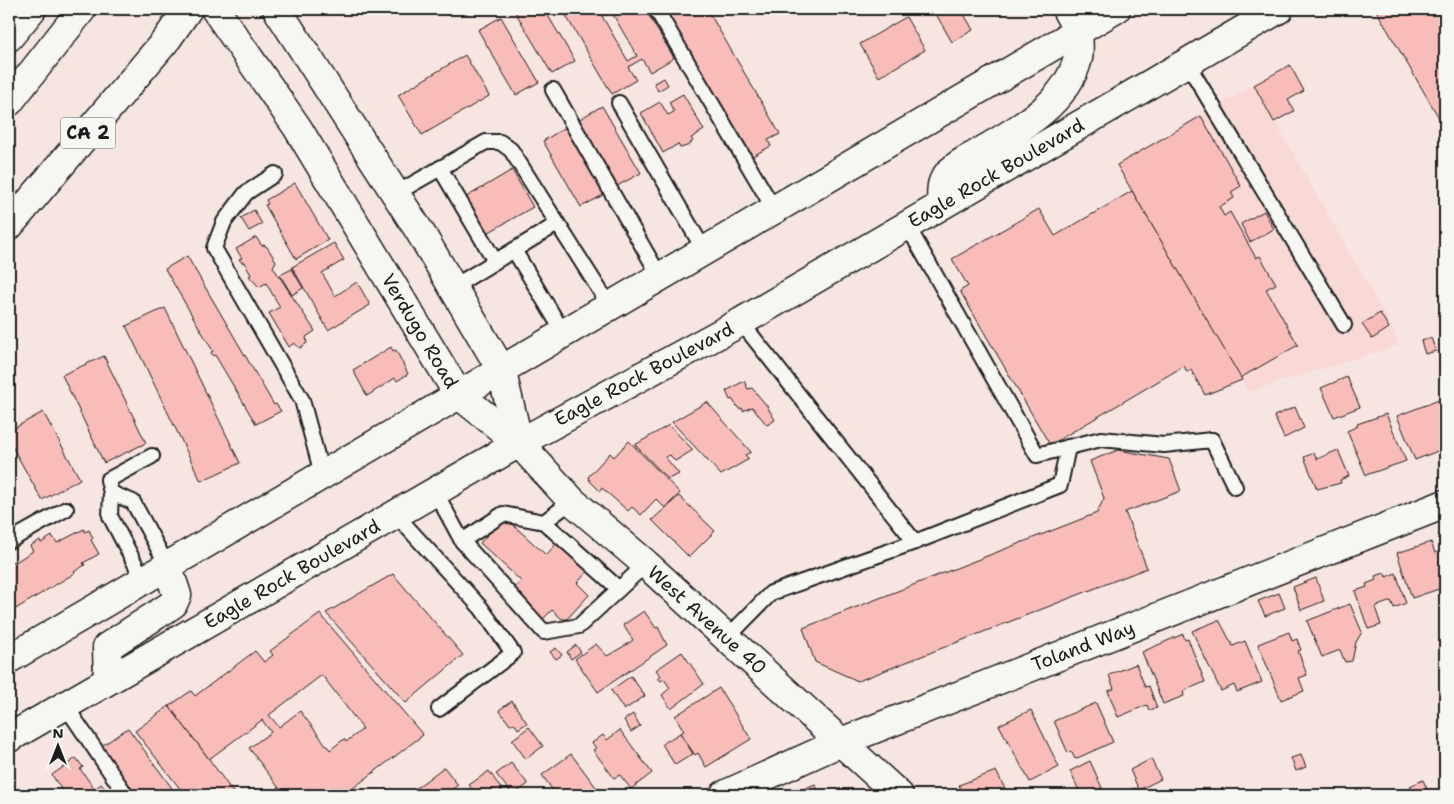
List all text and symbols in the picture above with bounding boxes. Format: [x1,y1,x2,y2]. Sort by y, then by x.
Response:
street label: Eagle Rock Boulevard [903,112,1089,234]
road number: CA 2 [61,118,116,148]
street label: Verdugo Road [376,269,464,393]
street label: Eagle Rock Boulevard [550,316,738,432]
street label: Eagle Rock Boulevard [199,513,385,635]
street label: West Avenue 40 [642,560,772,680]
street label: Toland Way [1028,615,1138,677]
north arrow [32,722,82,772]
text: N [52,724,64,742]

